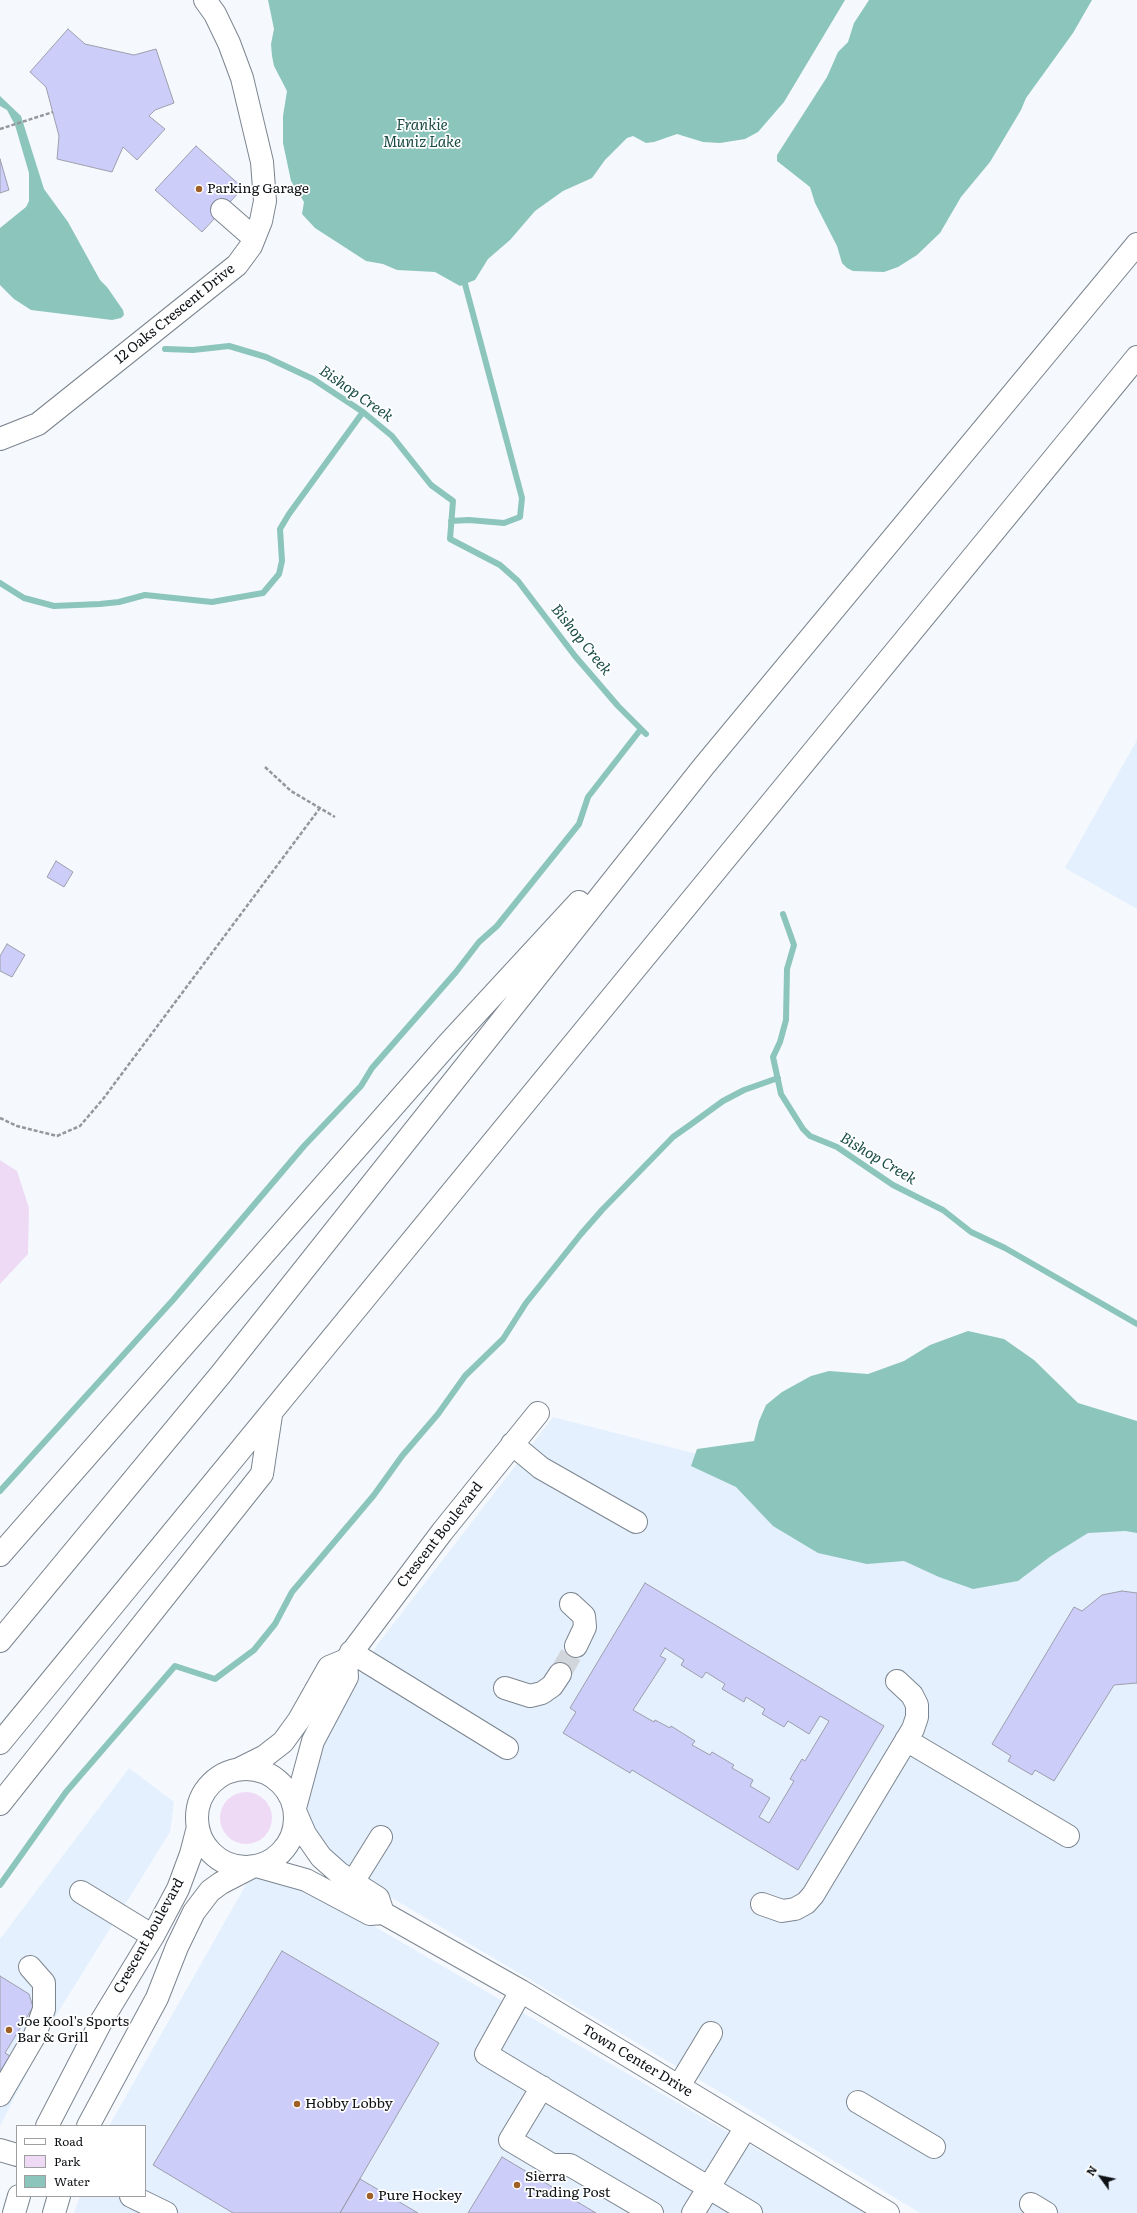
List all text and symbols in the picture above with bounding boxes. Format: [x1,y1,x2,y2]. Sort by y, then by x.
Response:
water label: Frankie Muniz Lake [383,117,461,152]
place label: Parking Garage [207,181,309,197]
marker: Parking Garage [194,184,204,194]
street label: 12 Oaks Crescent Drive [112,261,238,367]
water label: Bishop Creek [316,362,396,426]
water label: Bishop Creek [547,601,615,679]
water label: Bishop Creek [837,1129,919,1189]
street label: Crescent Boulevard [394,1479,486,1591]
street label: Crescent Boulevard [110,1875,188,1997]
place label: Joe Kool's Sports Bar & Grill [17,2014,129,2046]
street label: Town Center Drive [579,2021,695,2101]
marker: Joe Kool's Sports Bar & Grill [4,2025,14,2035]
place label: Hobby Lobby [305,2096,393,2112]
marker: Hobby Lobby [292,2099,302,2109]
legend [16,2125,146,2197]
text: Road [54,2132,83,2150]
text: Park [54,2152,80,2170]
north arrow [1081,2157,1121,2197]
text: N [1082,2162,1100,2179]
place label: Sierra Trading Post [525,2169,610,2202]
text: Water [54,2172,90,2190]
marker: Sierra Trading Post [512,2180,522,2190]
place label: Pure Hockey [378,2188,462,2204]
marker: Pure Hockey [365,2191,375,2201]

